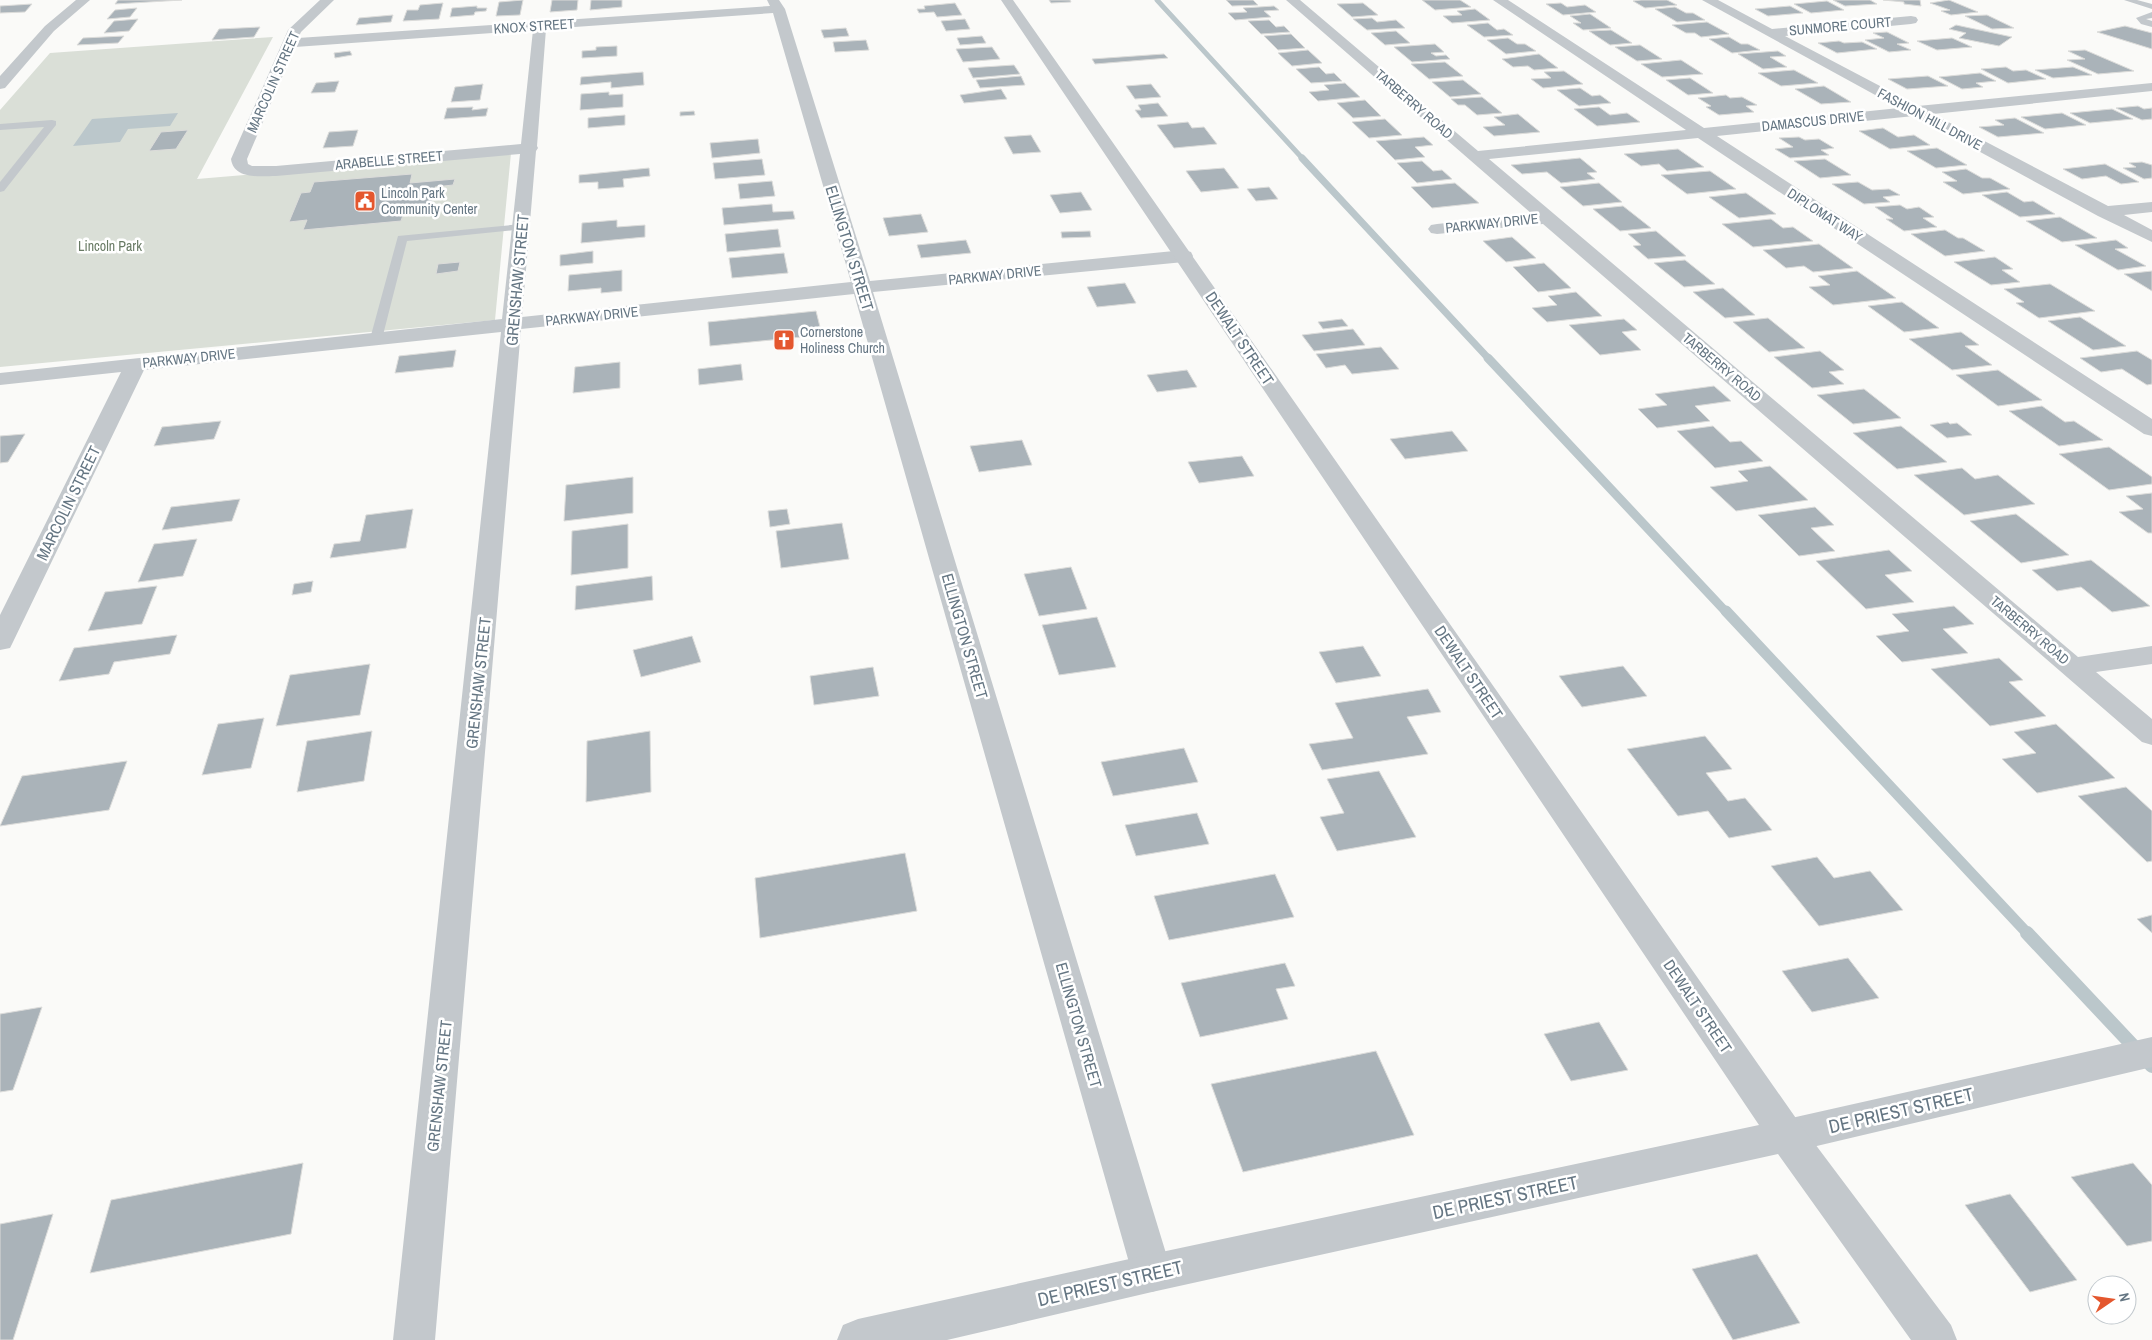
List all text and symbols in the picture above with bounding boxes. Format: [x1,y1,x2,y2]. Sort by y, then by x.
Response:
street label: SUNMORE COURT [1788,13,1892,39]
street label: KNOX STREET [493,14,575,38]
street label: MARCOLIN STREET [243,29,303,135]
street label: TARBERRY ROAD [1371,65,1457,143]
street label: FASHION HILL DRIVE [1875,84,1985,154]
street label: DAMASCUS DRIVE [1761,107,1865,135]
street label: ARABELLE STREET [334,146,443,174]
street label: ELLINGTON STREET [821,183,879,313]
place label: Lincoln Park Community Center [381,184,478,218]
street label: DIPLOMAT WAY [1784,184,1866,246]
public building icon: Lincoln Park Community Center [353,189,377,213]
street label: PARKWAY DRIVE [1445,209,1539,237]
street label: GRENSHAW STREET [500,213,534,347]
park label: Lincoln Park [78,237,142,255]
street label: PARKWAY DRIVE [948,261,1042,289]
street label: DEWALT STREET [1201,287,1279,389]
street label: PARKWAY DRIVE [545,302,639,330]
place label: Cornerstone Holiness Church [800,323,885,357]
church icon: Cornerstone Holiness Church [772,328,796,352]
street label: TARBERRY ROAD [1679,329,1765,405]
street label: PARKWAY DRIVE [142,344,236,372]
street label: MARCOLIN STREET [31,442,105,564]
street label: ELLINGTON STREET [937,571,993,701]
street label: TARBERRY ROAD [1987,592,2073,668]
street label: GRENSHAW STREET [460,616,496,750]
street label: DEWALT STREET [1430,621,1508,723]
street label: DEWALT STREET [1659,955,1737,1057]
street label: ELLINGTON STREET [1051,960,1107,1090]
street label: GRENSHAW STREET [421,1019,457,1153]
street label: DE PRIEST STREET [1826,1081,1976,1139]
street label: DE PRIEST STREET [1430,1169,1580,1225]
street label: DE PRIEST STREET [1035,1254,1185,1312]
north arrow [2087,1275,2137,1325]
text: N [2115,1291,2134,1303]

